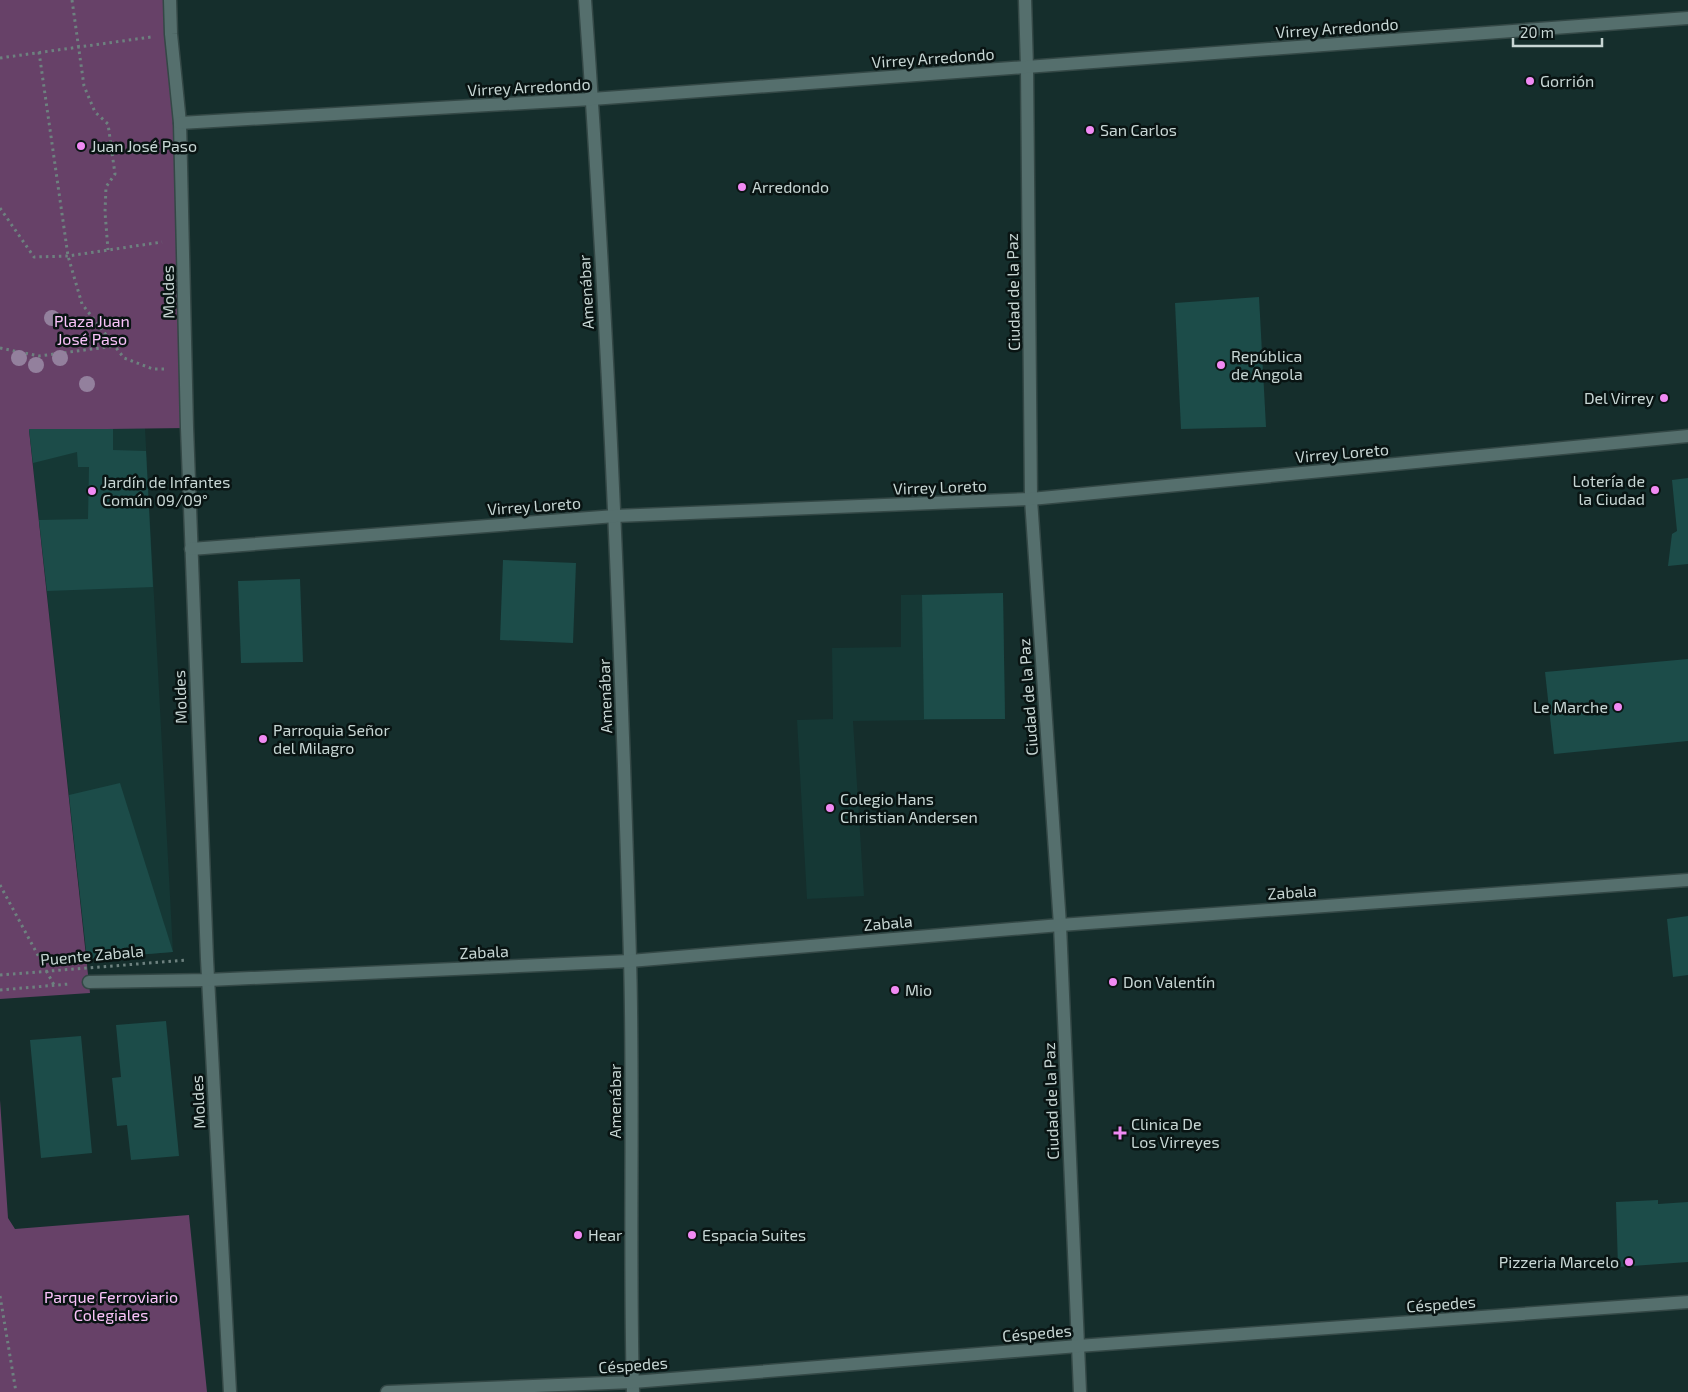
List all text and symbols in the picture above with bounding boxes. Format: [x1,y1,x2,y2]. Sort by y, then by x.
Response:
street label: Virrey Arredondo [1275,14,1399,41]
scale bar [1513,15,1602,47]
text: 20 m [1520,23,1554,41]
street label: Virrey Arredondo [871,44,995,71]
place label: Gorrión [1540,71,1594,90]
street label: Virrey Arredondo [467,74,591,99]
marker: Gorrión [1524,75,1536,87]
place label: San Carlos [1100,120,1177,139]
marker: San Carlos [1084,124,1096,136]
place label: Juan José Paso [91,136,197,155]
marker: Juan José Paso [75,140,87,152]
place label: Arredondo [752,177,829,196]
marker: Arredondo [736,181,748,193]
street label: Ciudad de la Paz [1002,233,1023,351]
street label: Amenábar [574,254,597,330]
street label: Moldes [158,265,177,319]
park label: Plaza Juan José Paso [54,311,130,348]
place label: República de Angola [1231,346,1303,383]
marker: República de Angola [1215,359,1227,371]
place label: Del Virrey [1584,388,1655,407]
marker: Del Virrey [1658,392,1670,404]
street label: Virrey Loreto [1294,439,1390,466]
place label: Lotería de la Ciudad [1573,471,1645,508]
place label: Jardín de Infantes Común 09/09° [102,472,230,509]
street label: Virrey Loreto [893,475,987,498]
marker: Lotería de la Ciudad [1649,484,1661,496]
marker: Jardín de Infantes Común 09/09° [86,485,98,497]
street label: Virrey Loreto [487,493,581,518]
street label: Ciudad de la Paz [1014,638,1041,756]
street label: Amenábar [594,658,615,734]
street label: Moldes [169,670,190,724]
place label: Le Marche [1533,697,1608,716]
marker: Le Marche [1612,701,1624,713]
place label: Parroquia Señor del Milagro [273,720,390,757]
marker: Parroquia Señor del Milagro [257,733,269,745]
place label: Colegio Hans Christian Andersen [840,789,978,826]
marker: Colegio Hans Christian Andersen [824,802,836,814]
street label: Zabala [1267,880,1317,903]
street label: Zabala [863,911,913,934]
street label: Puente Zabala [39,941,145,968]
street label: Zabala [459,941,509,962]
place label: Don Valentín [1123,972,1215,991]
marker: Don Valentín [1107,976,1119,988]
place label: Mio [905,980,932,999]
marker: Mio [889,984,901,996]
street label: Ciudad de la Paz [1039,1042,1062,1160]
street label: Amenábar [605,1063,624,1138]
street label: Moldes [187,1075,208,1129]
place label: Clinica De Los Virreyes [1131,1114,1220,1151]
marker: Clinica De Los Virreyes [1113,1126,1127,1140]
place label: Hear [588,1225,623,1244]
place label: Espacia Suites [702,1225,806,1244]
marker: Hear [572,1229,584,1241]
marker: Espacia Suites [686,1229,698,1241]
place label: Pizzeria Marcelo [1499,1252,1619,1271]
marker: Pizzeria Marcelo [1623,1256,1635,1268]
park label: Parque Ferroviario Colegiales [44,1287,178,1324]
street label: Céspedes [1406,1292,1476,1315]
street label: Céspedes [1001,1320,1072,1345]
street label: Céspedes [598,1353,668,1376]

